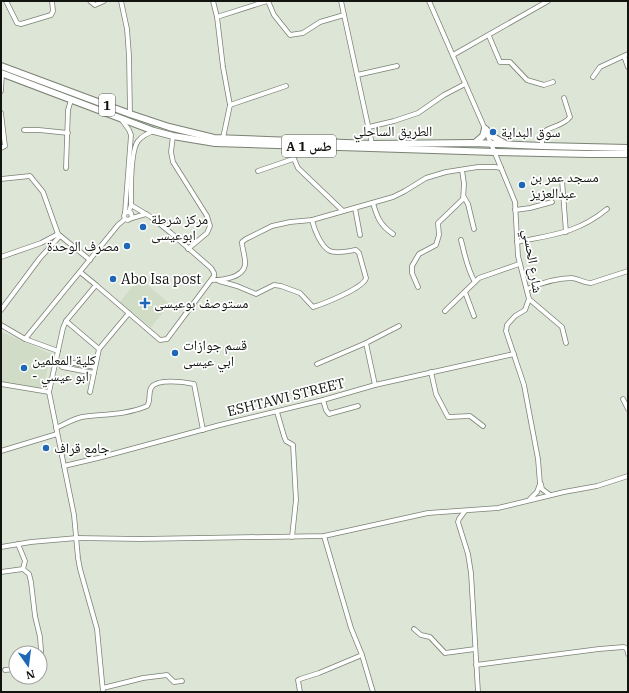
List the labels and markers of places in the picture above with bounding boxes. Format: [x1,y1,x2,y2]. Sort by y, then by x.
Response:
place label: سوق البداية [501,123,561,141]
marker: سوق البداية [488,127,498,137]
place label: مسجد عمر بن عبدالعزيز [529,168,599,202]
marker: مسجد عمر بن عبدالعزيز [517,180,527,190]
place label: مركز شرطة ابوعيسى [151,210,208,244]
marker: مركز شرطة ابوعيسى [138,222,148,232]
place label: مصرف الوحدة [47,237,119,255]
marker: مصرف الوحدة [122,241,132,251]
place label: Abo Isa post [121,270,201,288]
marker: Abo Isa post [108,274,118,284]
place label: مستوصف بوعيسى [154,294,248,312]
marker: مستوصف بوعيسى [139,297,151,309]
place label: قسم جوازات ابي عيسى [183,336,247,373]
marker: قسم جوازات ابي عيسى [170,348,180,358]
place label: كلية المعلمين - ابو عيسي [32,351,96,388]
marker: كلية المعلمين - ابو عيسي [19,363,29,373]
place label: جامع قراف [54,439,110,458]
marker: جامع قراف [41,443,51,453]

